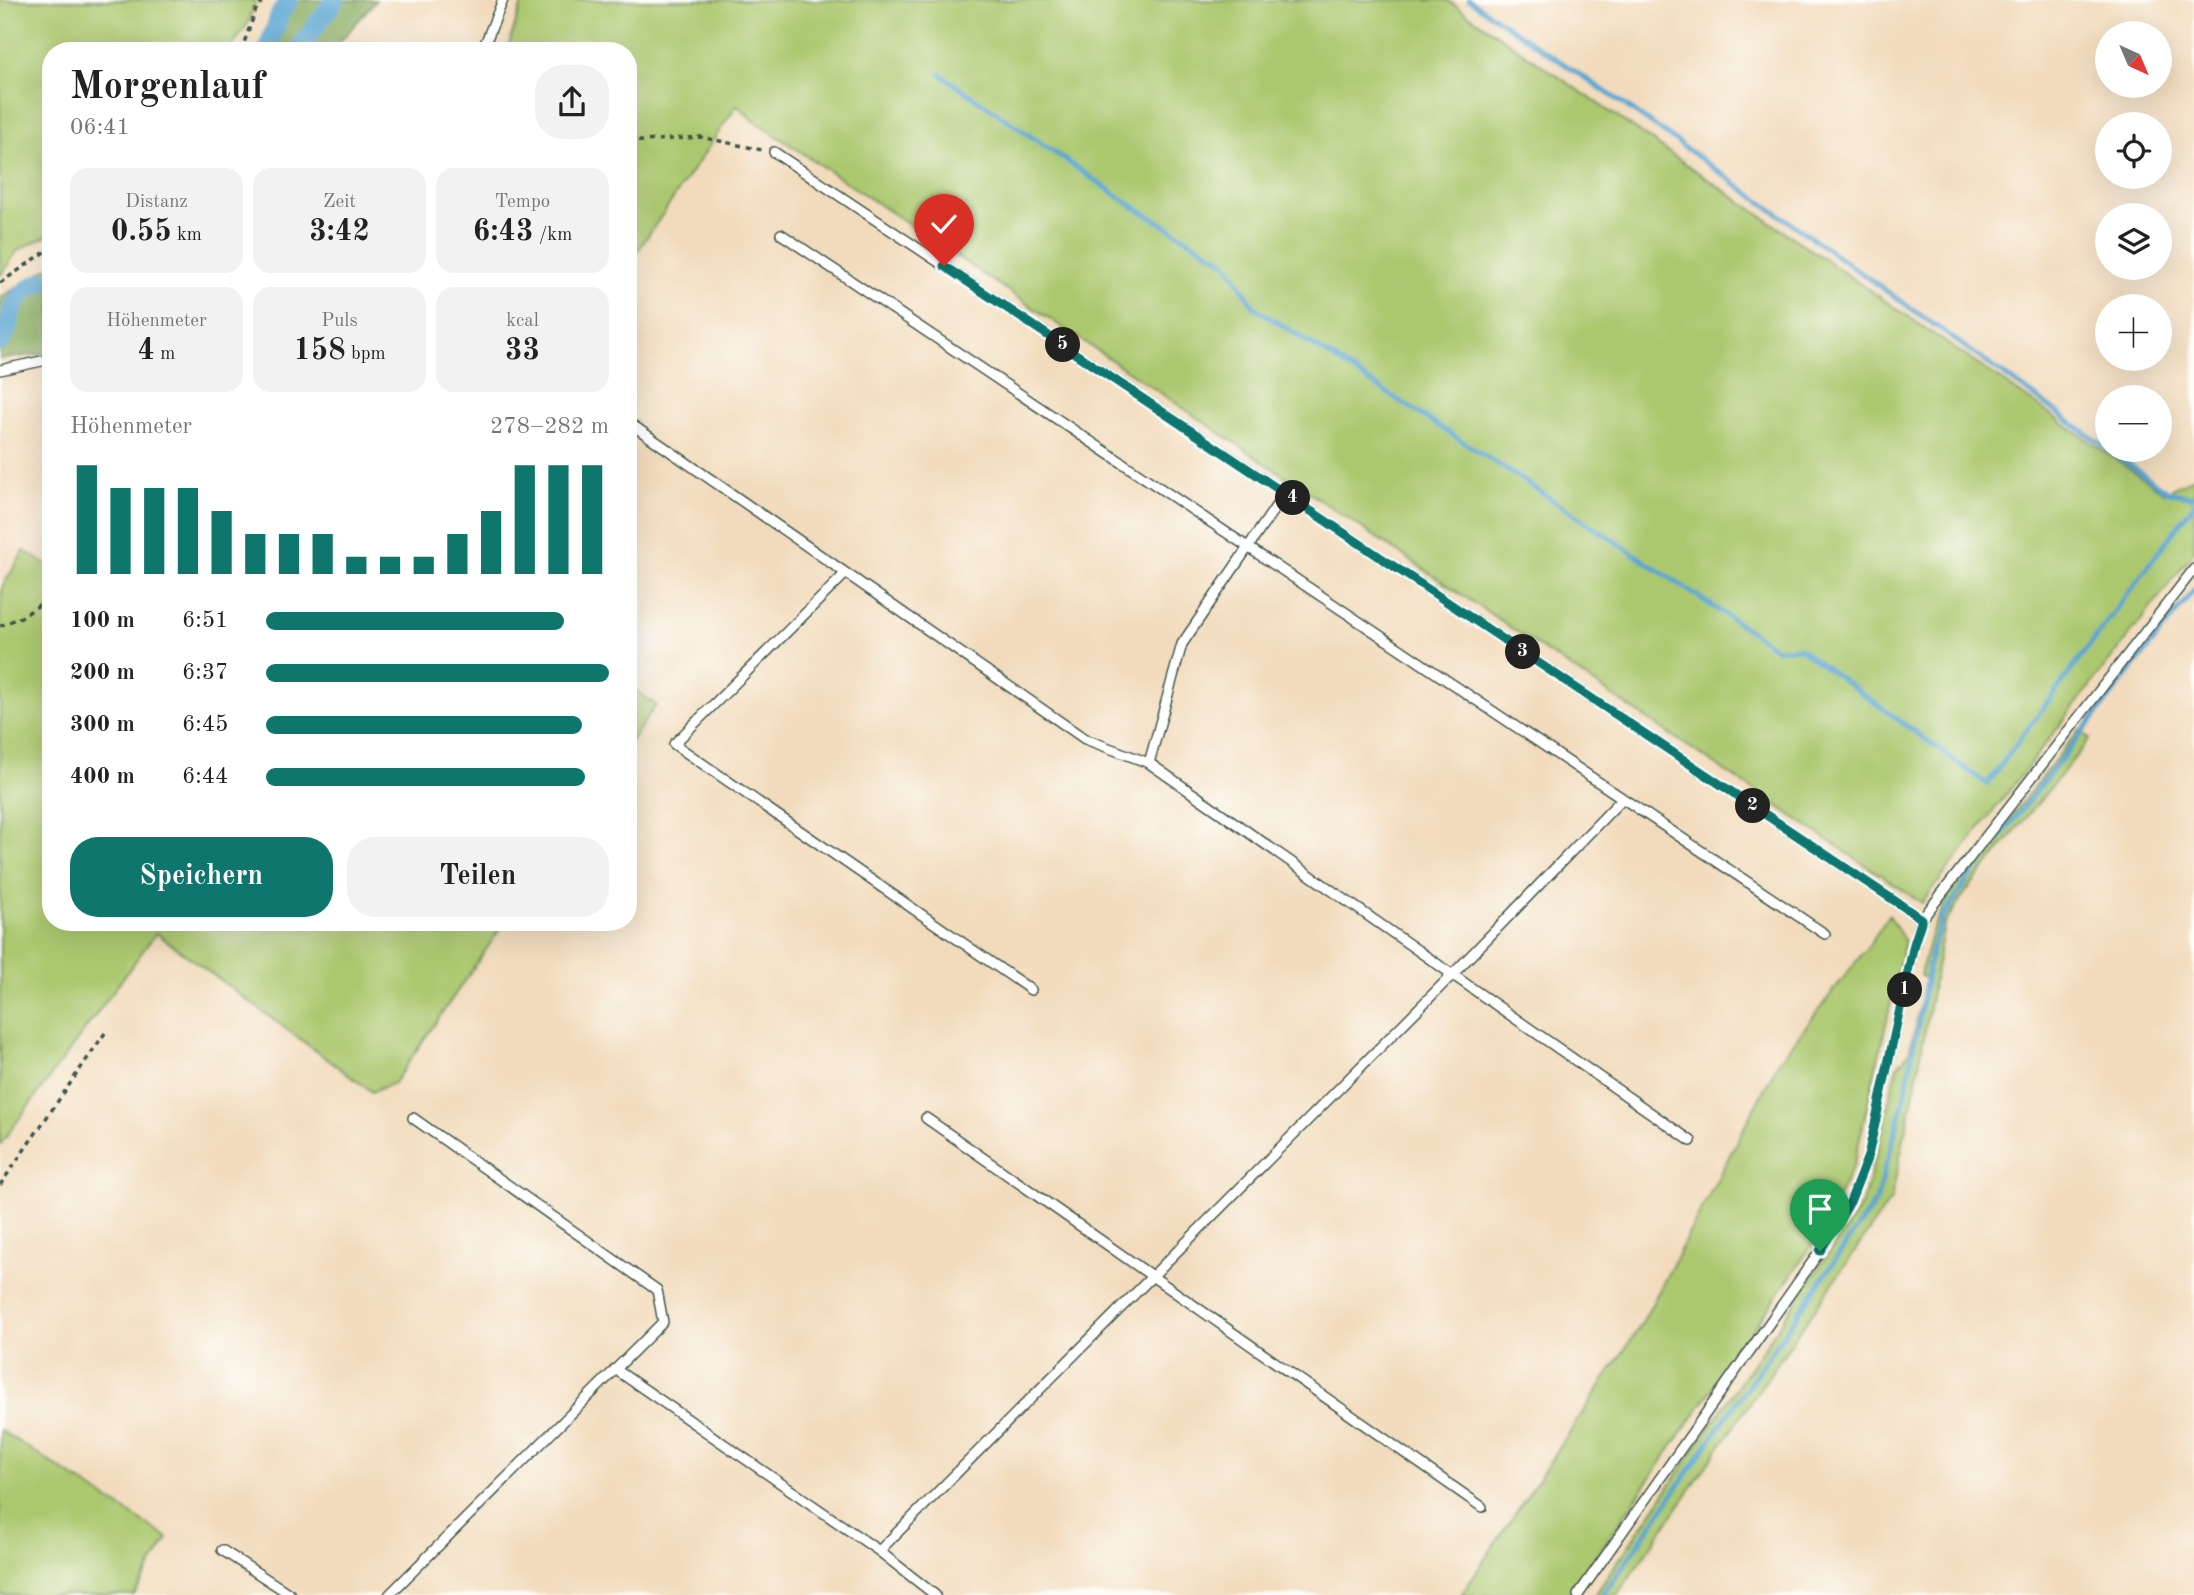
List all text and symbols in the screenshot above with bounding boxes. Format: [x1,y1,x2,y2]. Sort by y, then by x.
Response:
north arrow [2095,21,2172,98]
map controls [2095,21,2172,462]
button: share [535,65,609,139]
text: Morgenlauf [70,69,265,107]
button: locate [2095,112,2172,189]
text: 06:41 [70,116,130,139]
text: Distanz [125,193,188,212]
text: Zeit [323,193,356,212]
text: Tempo [495,193,550,212]
pin [914,194,974,266]
button: layers [2095,203,2172,280]
icon: check [925,205,963,243]
text: 0.55 [111,217,172,247]
text: 3:42 [309,217,370,247]
text: 6:43 [473,217,533,247]
text: km [172,226,202,245]
text: /km [533,226,572,245]
button: + [2095,294,2172,371]
text: Höhenmeter [106,312,207,331]
text: Puls [321,312,358,331]
text: kcal [506,312,539,331]
pin: 5 [1046,328,1080,362]
text: 5 [1057,335,1068,354]
text: 4 [138,336,155,366]
text: 158 [293,336,346,366]
text: 33 [505,336,540,366]
text: m [155,345,175,364]
text: bpm [346,345,386,364]
button: − [2095,385,2172,462]
text: Höhenmeter [70,415,192,438]
text: 278–282 m [490,415,609,438]
pin: 4 [1276,480,1310,516]
text: 4 [1287,488,1298,507]
text: 100 m [70,609,135,632]
text: 6:51 [182,609,228,632]
pin: 3 [1506,634,1540,670]
text: 3 [1517,642,1528,661]
text: 200 m [70,661,135,684]
text: 6:37 [182,661,228,684]
text: 300 m [70,713,135,736]
text: 6:45 [182,713,228,736]
text: 400 m [70,765,135,788]
text: 6:44 [182,765,228,788]
pin: 2 [1736,788,1770,824]
text: 2 [1747,796,1758,815]
button: Speichern [70,837,333,917]
button: Teilen [347,837,609,917]
pin: 1 [1888,972,1923,1007]
text: 1 [1899,980,1910,999]
pin [1790,1179,1850,1251]
icon: arrive [1801,1190,1839,1228]

